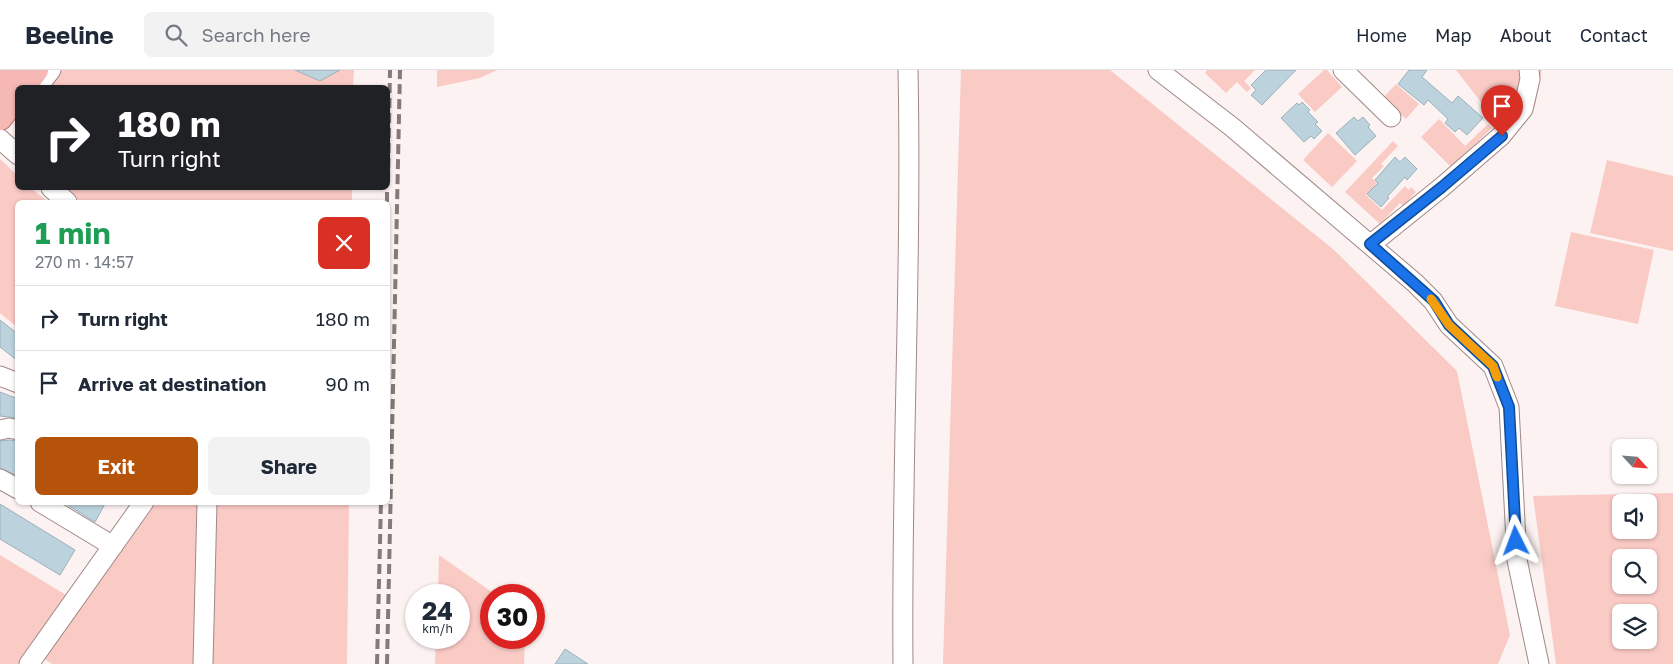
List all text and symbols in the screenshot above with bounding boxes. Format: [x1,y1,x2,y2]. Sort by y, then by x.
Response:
search box [144,12,494,57]
text: Beeline [25,20,114,49]
icon: search [162,21,190,49]
text: Search here [202,23,310,46]
text: Home [1356,24,1407,46]
text: Map [1435,24,1472,46]
text: About [1500,24,1552,46]
text: Contact [1580,24,1648,46]
pin [1481,85,1523,136]
icon: arrive [1488,92,1516,120]
text: 180 m [118,103,221,145]
icon: right [35,105,100,170]
text: Turn right [118,145,221,172]
text: 1 min [35,215,111,251]
button: close [318,217,370,269]
text: 270 m · 14:57 [35,252,134,272]
icon: right [35,304,63,332]
text: Turn right [78,307,168,330]
text: 180 m [316,307,370,330]
icon: arrive [35,369,63,397]
text: Arrive at destination [78,372,266,395]
text: 90 m [325,372,370,395]
button: Exit [35,437,198,495]
button: Share [208,437,370,495]
north arrow [1612,439,1658,484]
map controls [1612,439,1657,649]
button: sound [1612,494,1657,539]
position arrow [1489,514,1541,566]
button: search [1612,549,1657,594]
speed limit sign: 30 [480,584,545,649]
text: 24 [422,595,453,626]
button: layers [1612,604,1657,649]
text: km/h [422,621,453,636]

